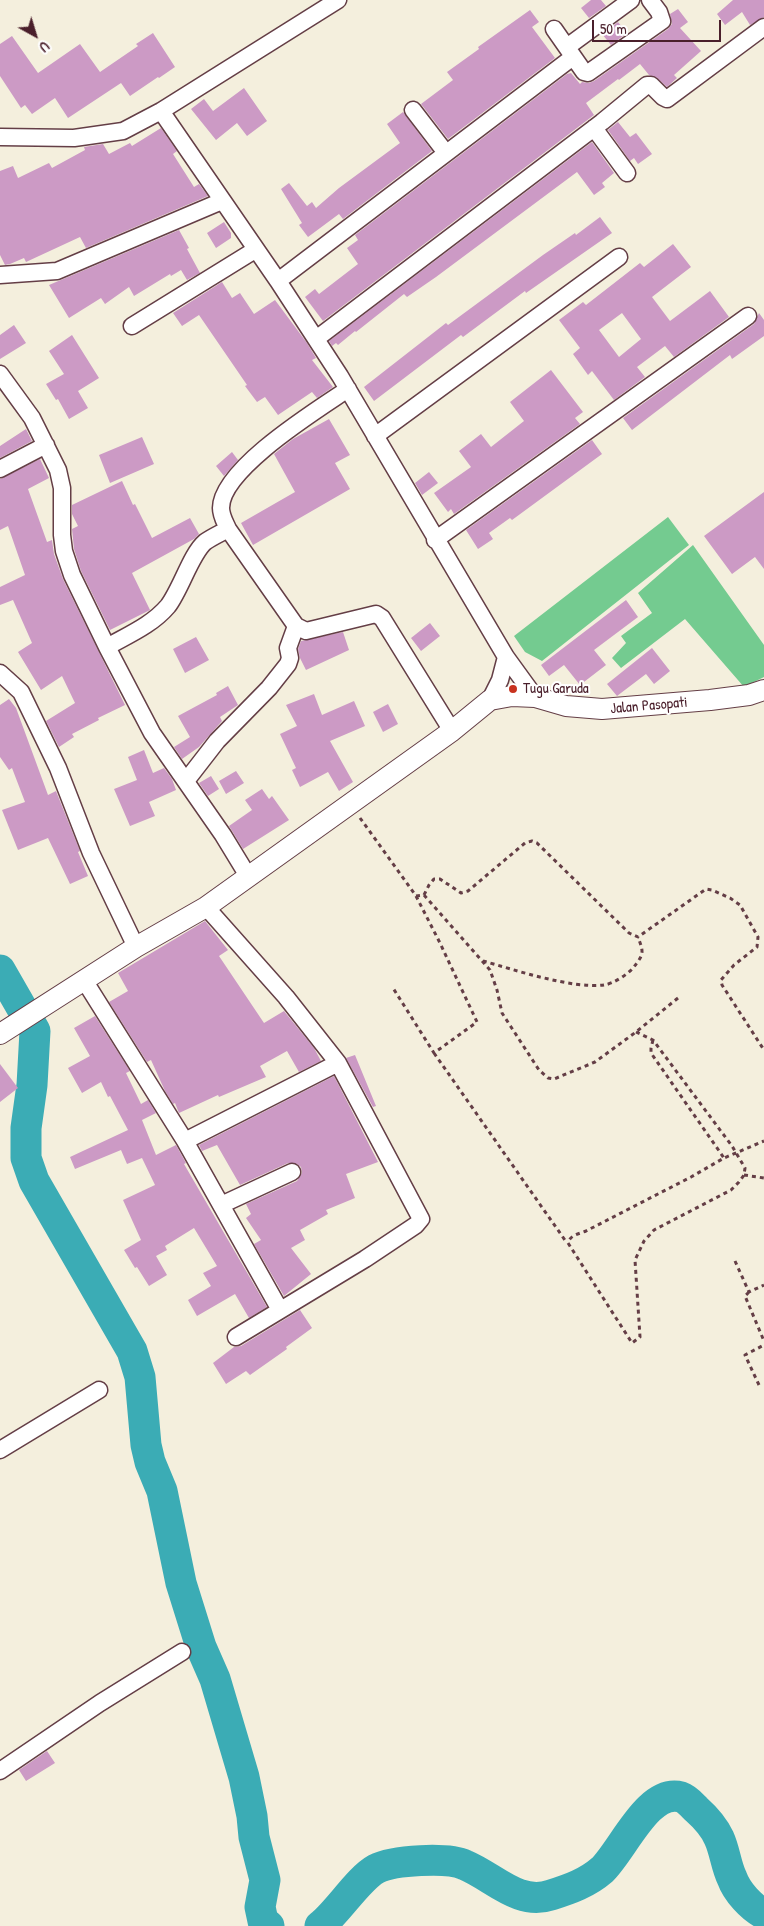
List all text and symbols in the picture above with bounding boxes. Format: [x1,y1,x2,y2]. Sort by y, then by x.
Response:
north arrow [10,10,60,60]
scale bar [594,10,723,42]
text: 50 m [600,18,627,39]
text: U [36,37,54,57]
place label: Tugu Garuda [523,680,589,698]
marker: Tugu Garuda [507,683,519,695]
street label: Jalan Pasopati [610,694,688,718]

